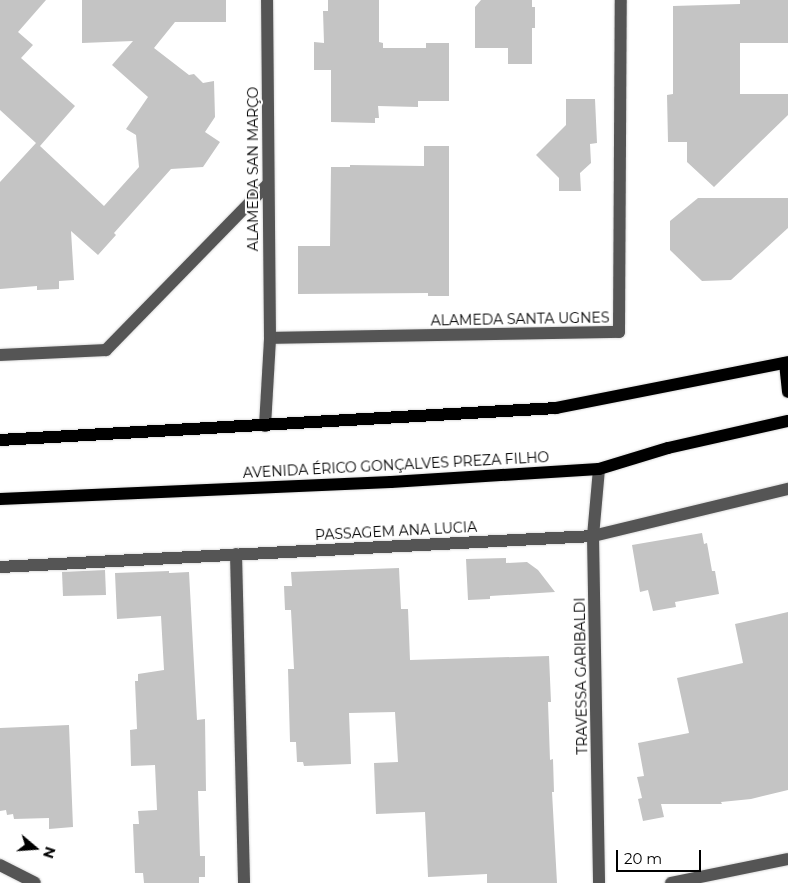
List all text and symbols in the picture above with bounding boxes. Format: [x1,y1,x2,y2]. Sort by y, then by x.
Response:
street label: ALAMEDA SAN MARÇO [245,87,261,251]
street label: ALAMEDA SANTA UGNES [430,309,610,329]
street label: AVENIDA ÉRICO GONÇALVES PREZA FILHO [242,449,550,481]
street label: PASSAGEM ANA LUCIA [315,518,477,544]
street label: TRAVESSA GARIBALDI [571,597,591,755]
north arrow [10,823,60,873]
scale bar [618,840,703,872]
text: N [39,844,60,861]
text: 20 m [624,849,662,868]

